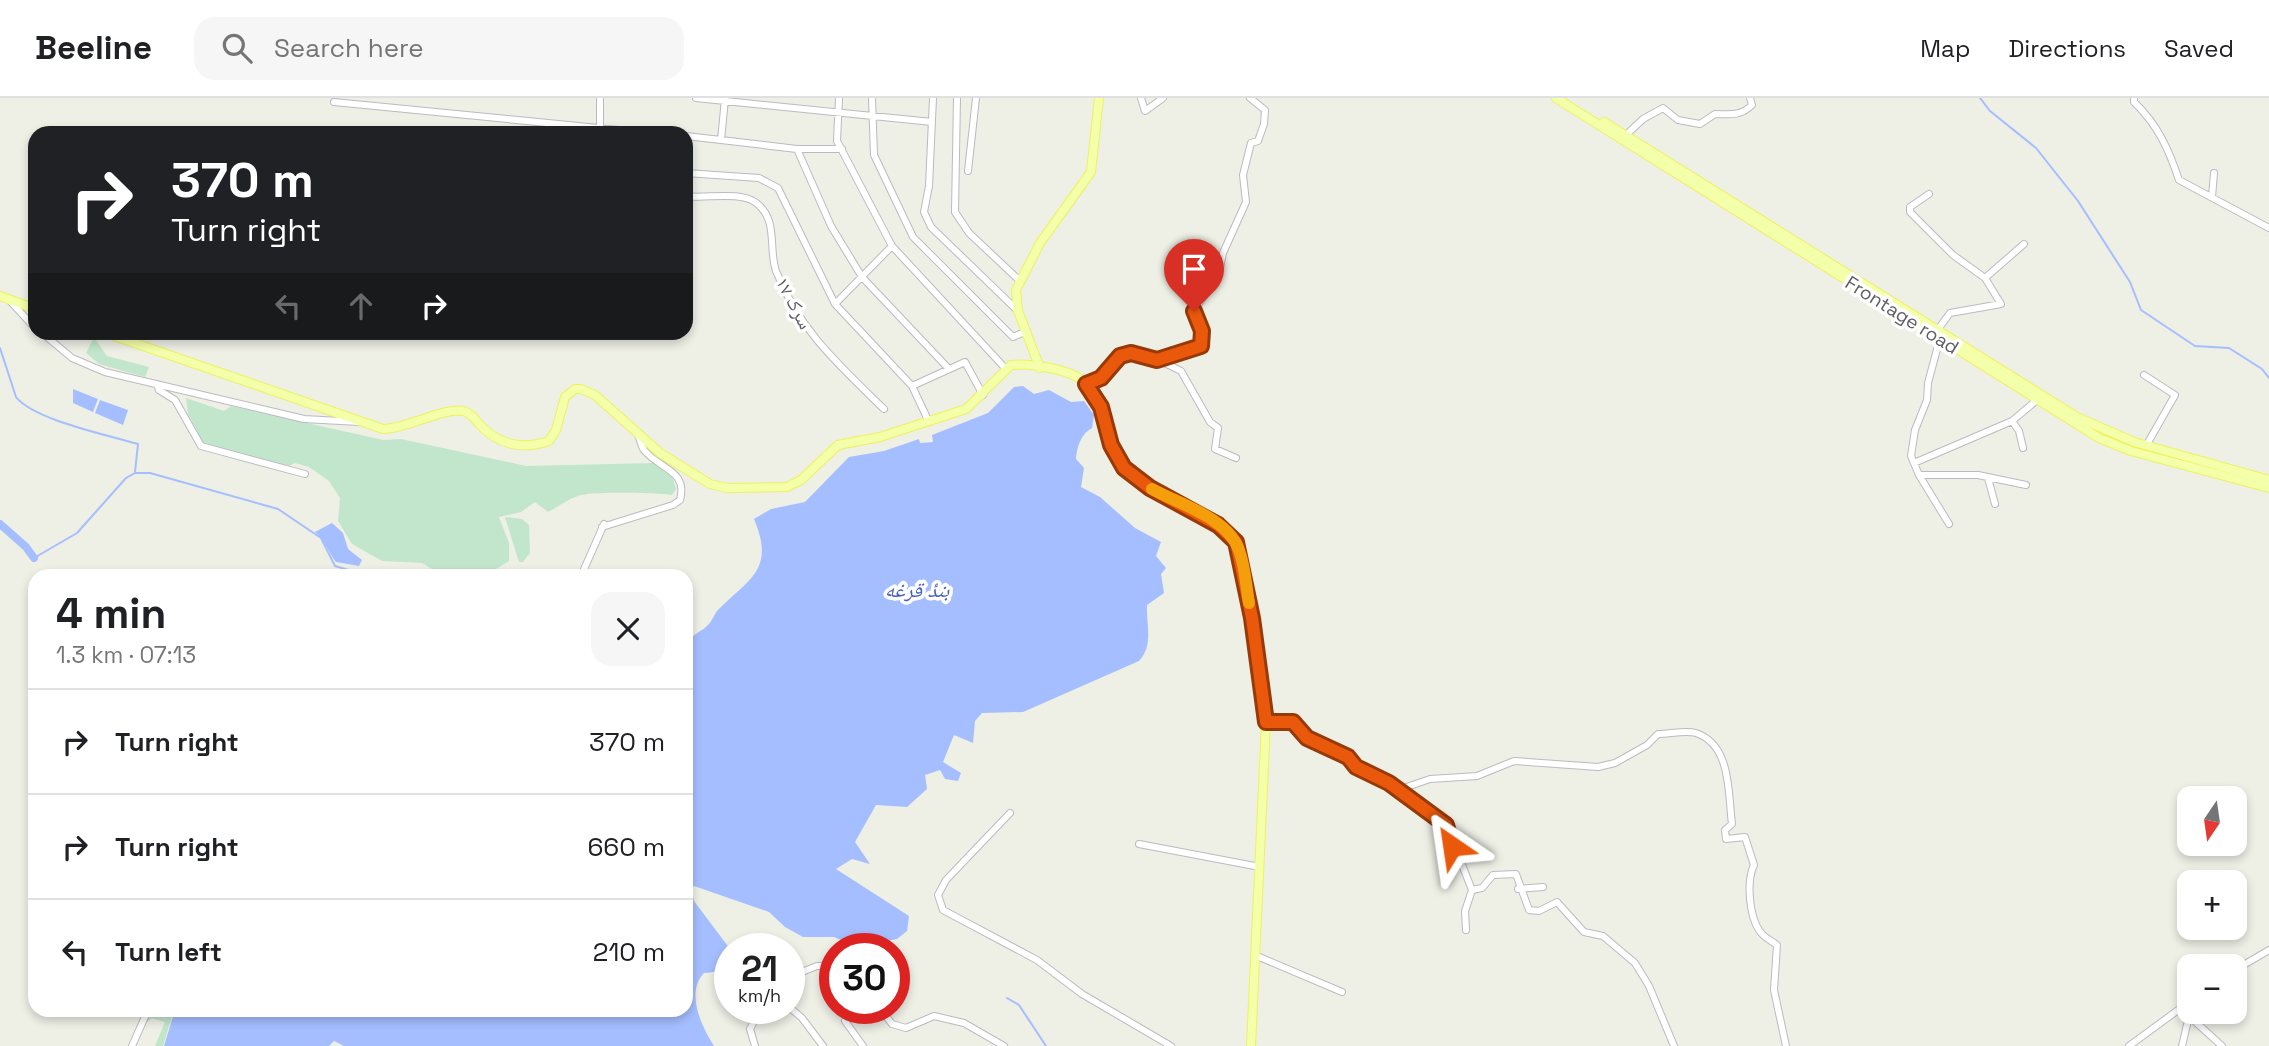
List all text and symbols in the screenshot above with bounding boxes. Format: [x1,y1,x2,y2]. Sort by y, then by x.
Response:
search box [194,17,684,80]
text: Beeline [35,27,152,69]
icon: search [218,29,256,67]
text: Search here [274,31,424,65]
text: Map [1920,33,1970,64]
text: Directions [2008,33,2126,64]
text: Saved [2164,33,2234,64]
text: 370 m [171,149,314,211]
icon: right [56,154,147,245]
text: Turn right [171,210,321,250]
pin [1164,239,1224,311]
icon: arrive [1175,250,1213,288]
street label: Frontage road [1841,270,1963,360]
street label: سرک ۱۷ [770,272,818,334]
icon: left [269,287,307,325]
icon: ahead [342,287,380,325]
icon: right [415,287,453,325]
water label: بندٔ قرغه [885,576,950,603]
text: 4 min [56,587,166,640]
button: close [591,592,665,666]
text: 1.3 km · 07:13 [56,640,196,670]
icon: right [56,723,94,761]
text: Turn right [115,725,239,759]
text: 370 m [589,725,665,759]
north arrow [2177,786,2247,856]
map controls [2177,786,2247,1024]
position arrow [1415,809,1489,883]
icon: right [56,828,94,866]
text: Turn right [115,830,239,864]
text: 660 m [587,830,665,864]
button: + [2177,870,2247,940]
icon: left [56,933,94,971]
speed limit sign: 30 [819,933,910,1024]
text: Turn left [115,935,222,969]
text: 210 m [593,935,665,969]
text: 21 [741,947,778,991]
button: − [2177,954,2247,1024]
text: km/h [738,984,781,1007]

